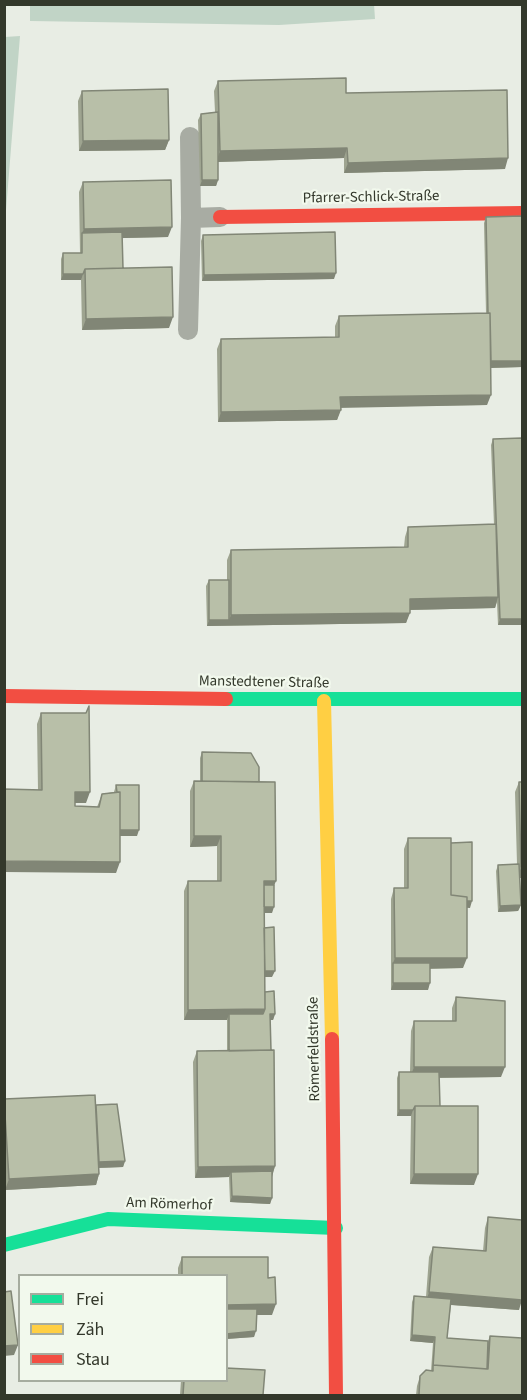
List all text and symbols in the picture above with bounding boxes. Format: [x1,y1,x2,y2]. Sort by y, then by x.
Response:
street label: Pfarrer-Schlick-Straße [302,188,440,208]
street label: Manstedtener Straße [199,673,329,693]
street label: Römerfeldstraße [305,996,325,1102]
street label: Am Römerhof [126,1195,212,1215]
legend [18,1274,228,1382]
text: Frei [76,1287,104,1312]
text: Zäh [76,1317,104,1342]
text: Stau [76,1347,110,1372]

